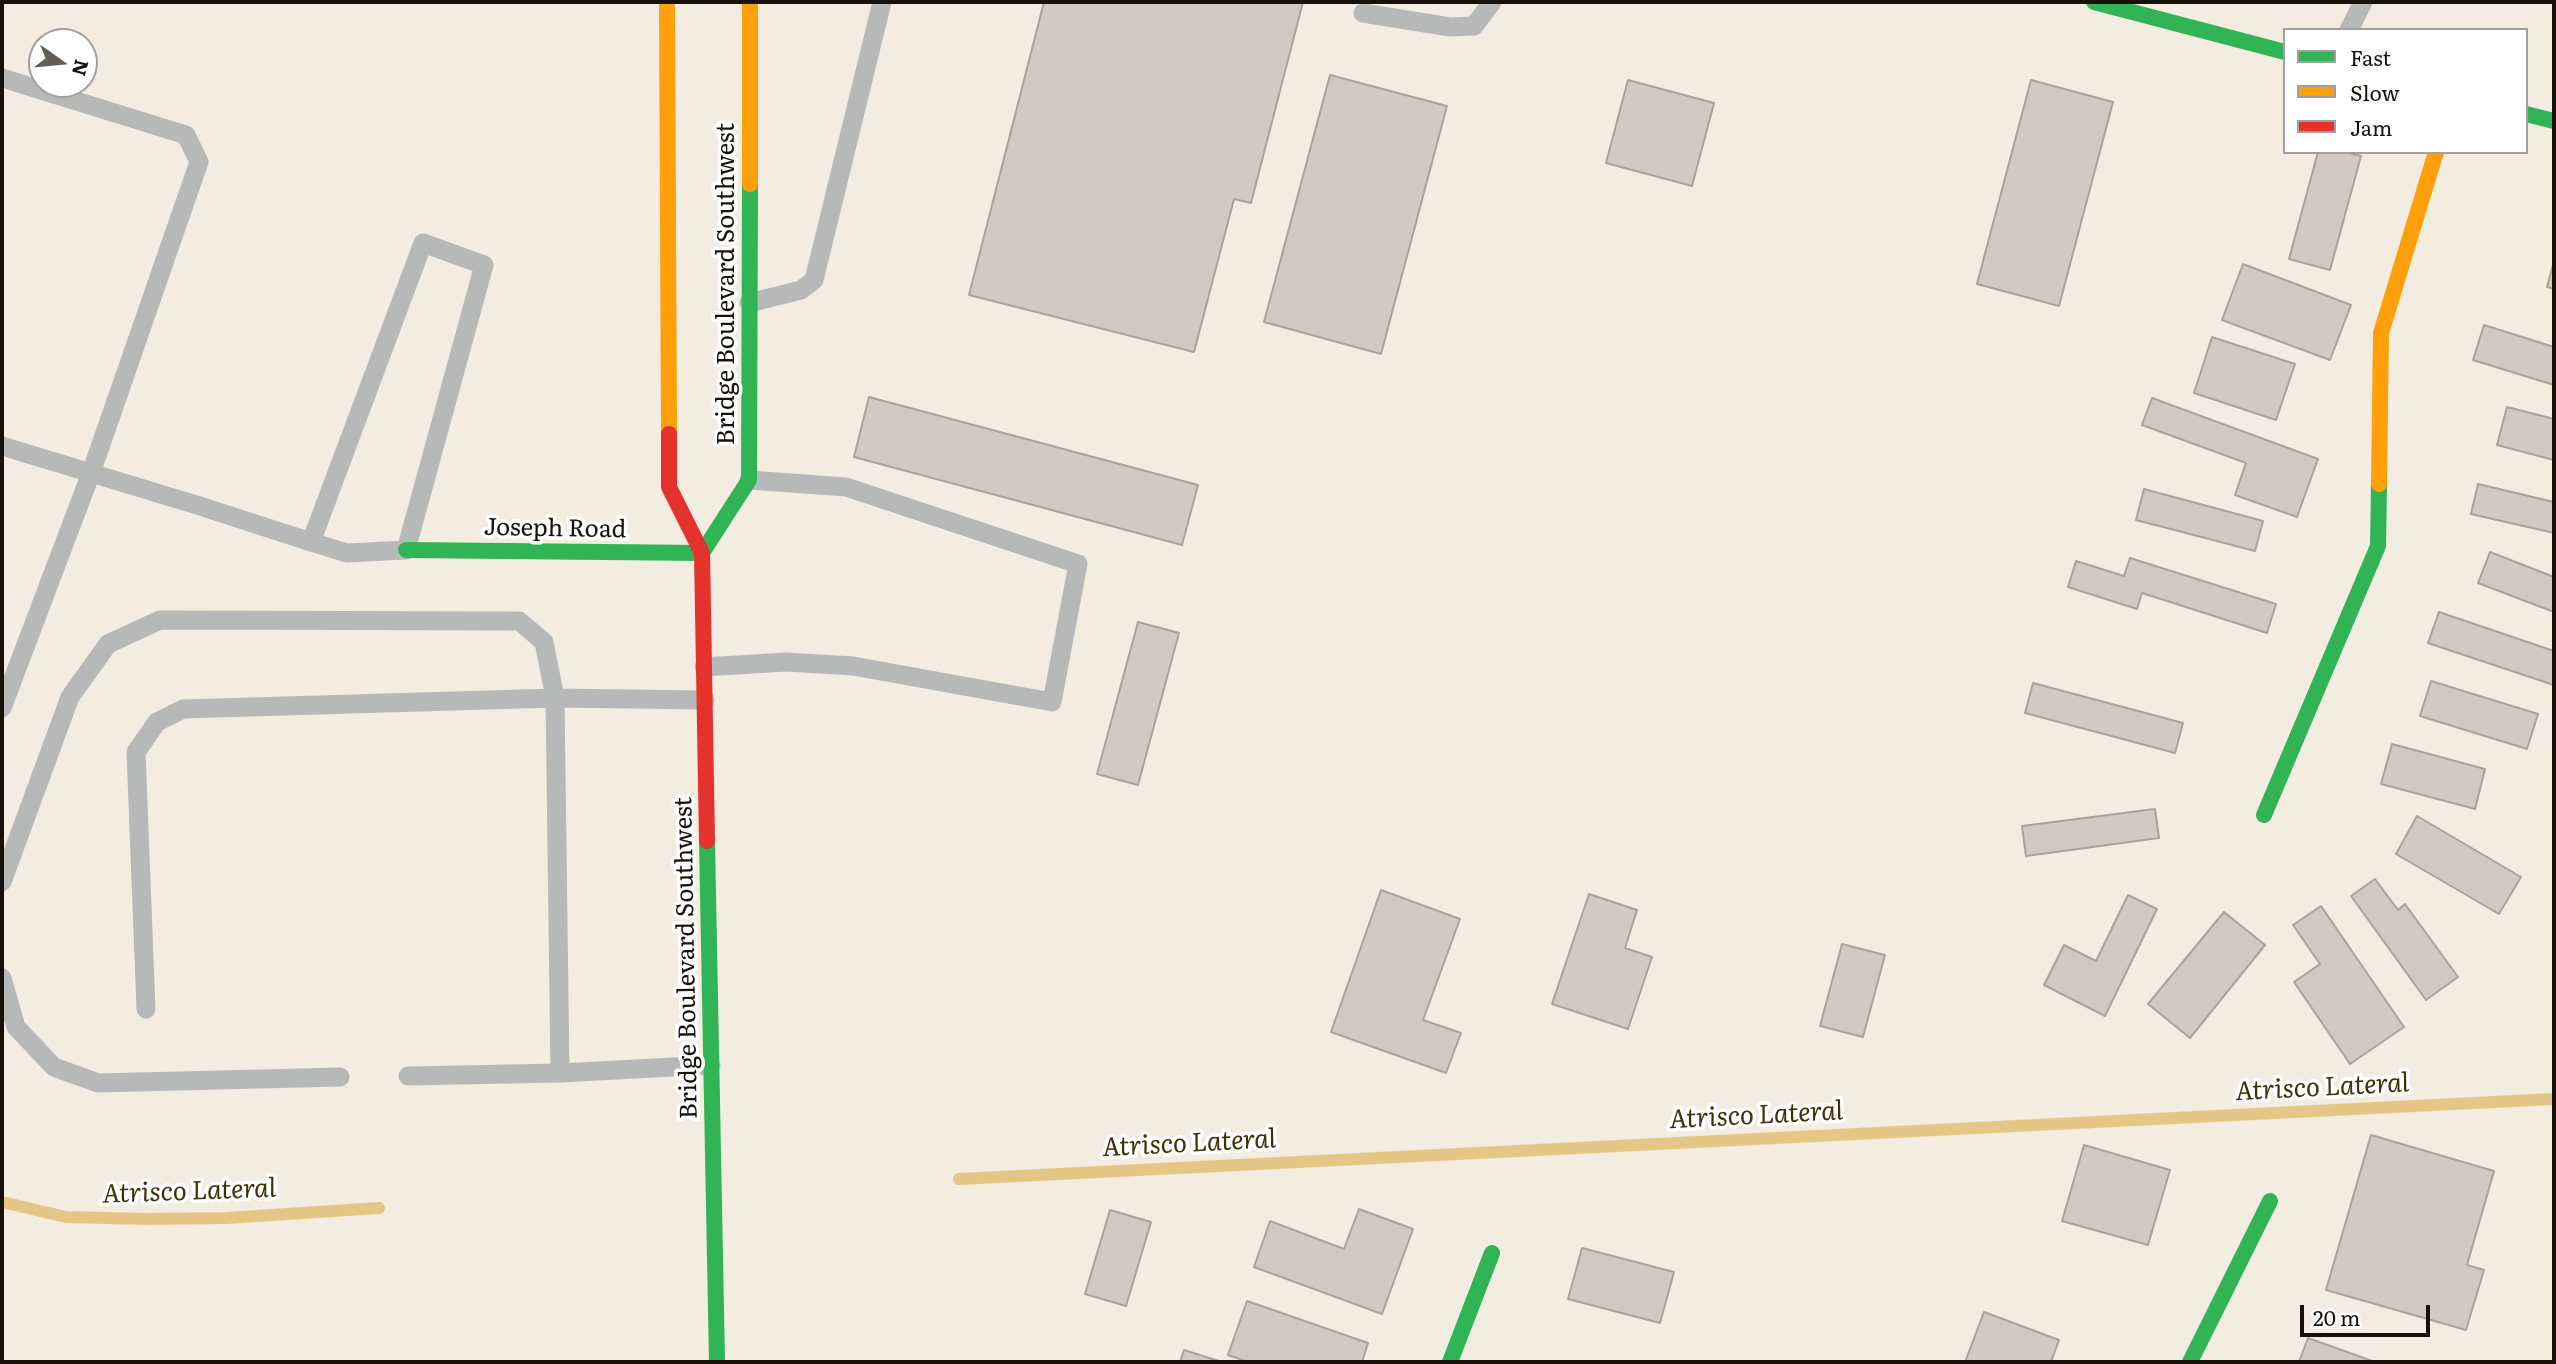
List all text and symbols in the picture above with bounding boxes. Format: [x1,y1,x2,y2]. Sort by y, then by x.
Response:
north arrow [28,28,98,98]
legend [2283,28,2528,154]
text: Fast [2350,41,2391,72]
text: N [66,57,97,79]
text: Slow [2350,76,2400,107]
text: Jam [2350,111,2392,142]
street label: Bridge Boulevard Southwest [713,123,741,445]
street label: Joseph Road [483,513,627,545]
street label: Bridge Boulevard Southwest [670,797,704,1119]
water label: Atrisco Lateral [2234,1068,2410,1108]
water label: Atrisco Lateral [1668,1096,1844,1136]
water label: Atrisco Lateral [1101,1124,1277,1164]
water label: Atrisco Lateral [101,1173,277,1211]
scale bar [2304,1290,2434,1334]
text: 20 m [2313,1301,2360,1332]

